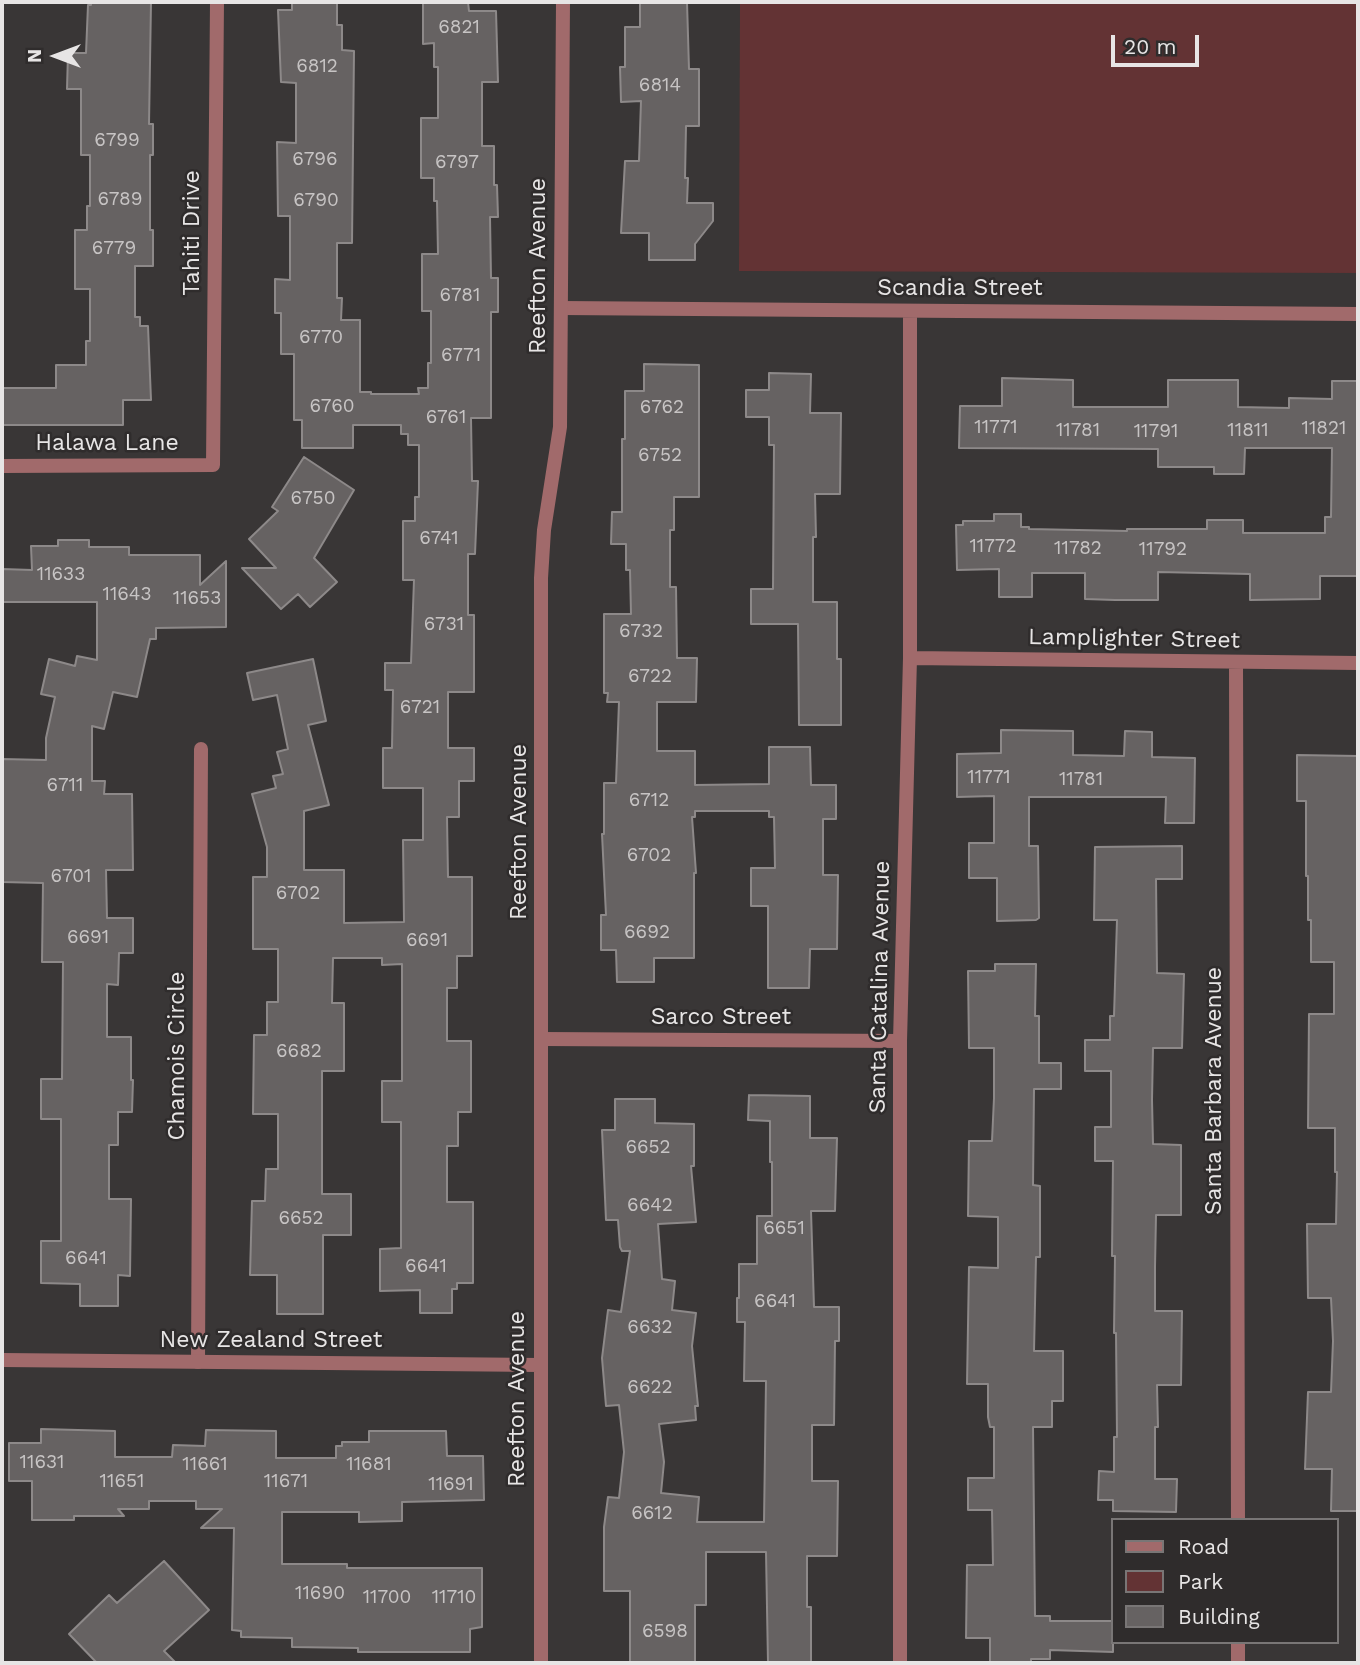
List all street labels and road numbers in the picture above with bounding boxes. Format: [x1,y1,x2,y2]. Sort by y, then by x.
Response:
street label: Tahiti Drive [178,170,206,296]
street label: Reefton Avenue [524,178,552,354]
street label: Scandia Street [877,274,1043,302]
street label: Halawa Lane [35,429,179,457]
street label: Lamplighter Street [1028,623,1240,655]
street label: Reefton Avenue [505,744,533,920]
street label: Santa Catalina Avenue [864,860,896,1114]
street label: Santa Barbara Avenue [1200,967,1228,1215]
street label: Chamois Circle [163,972,191,1140]
street label: Sarco Street [651,1003,791,1031]
street label: Reefton Avenue [503,1311,531,1487]
street label: New Zealand Street [160,1326,382,1354]

